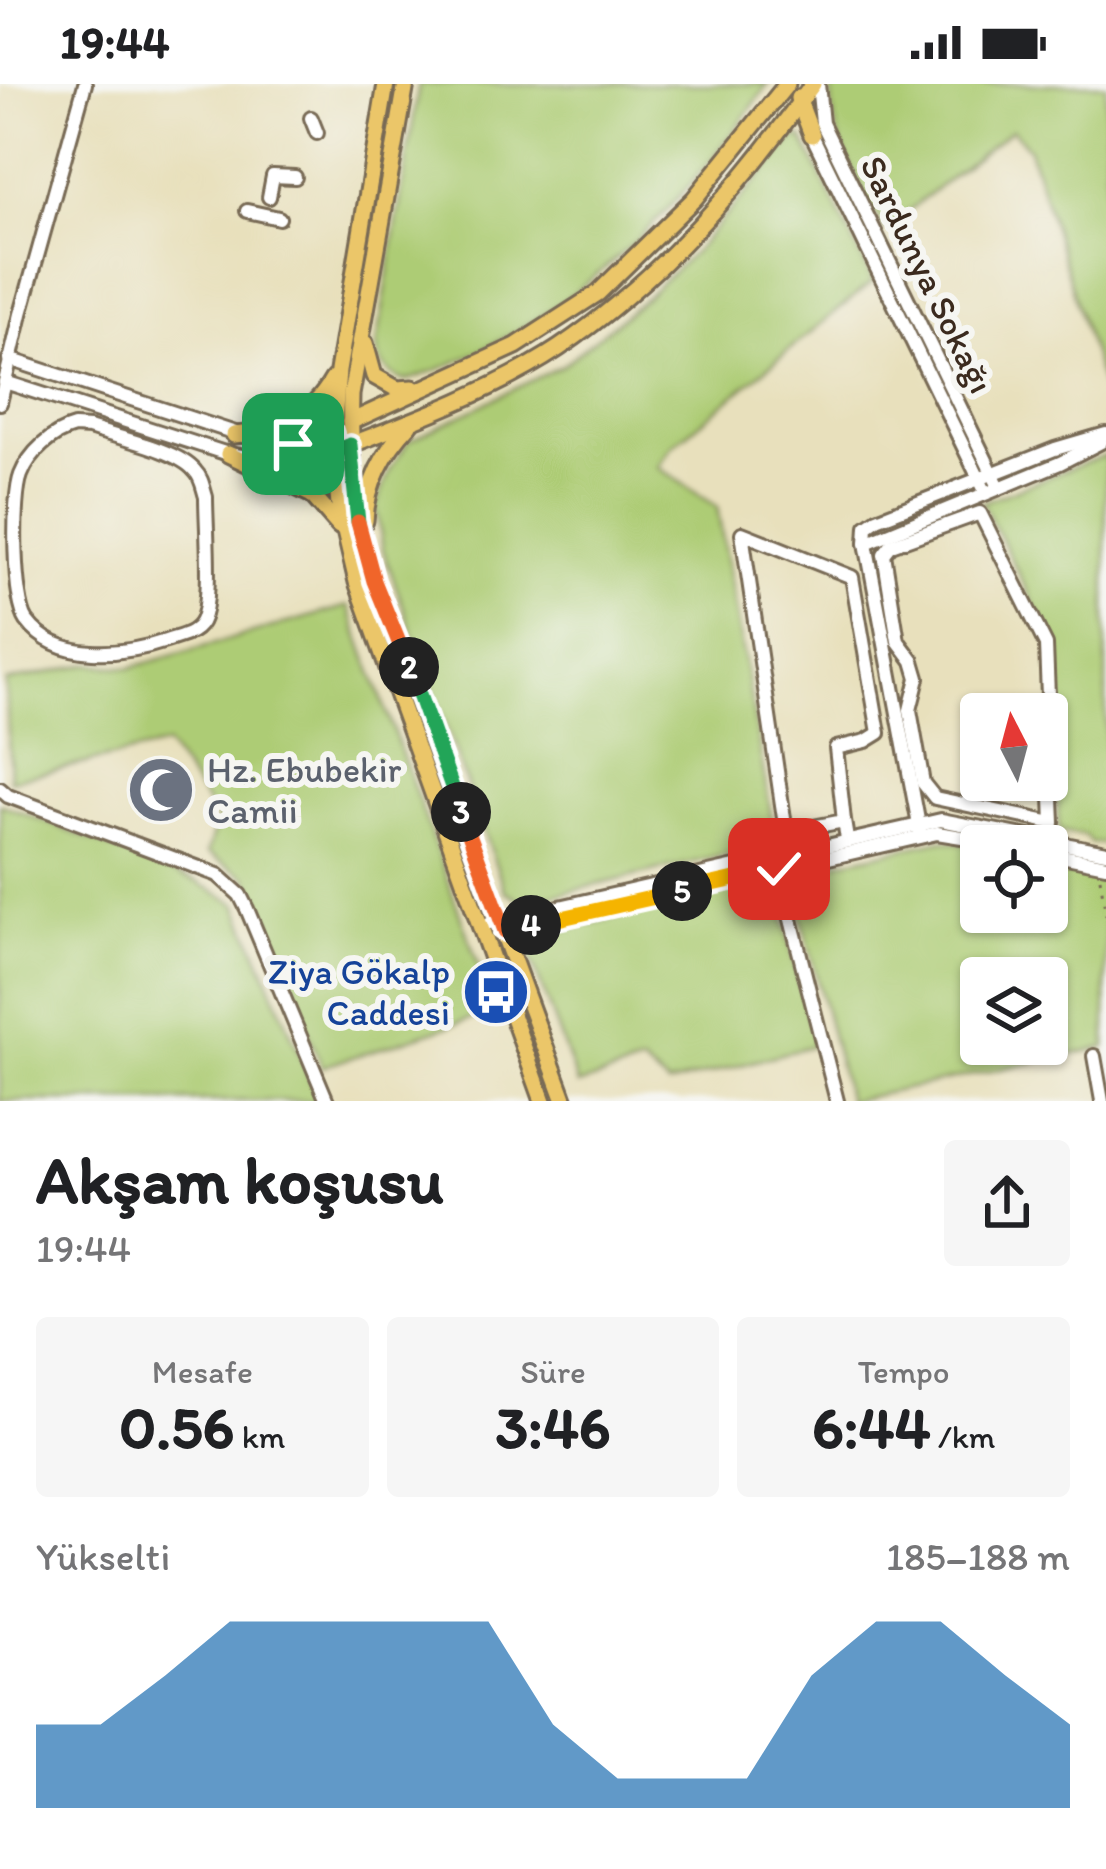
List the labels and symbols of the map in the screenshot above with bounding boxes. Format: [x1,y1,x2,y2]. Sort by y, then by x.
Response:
street label: Sardunya Sokağı [852,149,1004,400]
pin [242,393,344,495]
pin: 2 [379,637,439,697]
north arrow [960,693,1068,801]
place label: Hz. Ebubekir Camii [207,748,402,832]
mosque icon: Hz. Ebubekir Camii [126,755,196,825]
pin: 3 [431,782,491,842]
pin [728,818,830,920]
pin: 5 [652,861,712,921]
pin: 4 [501,895,561,955]
place label: Ziya Gökalp Caddesi [268,950,450,1034]
bus stop icon: Ziya Gökalp Caddesi [461,957,531,1027]

